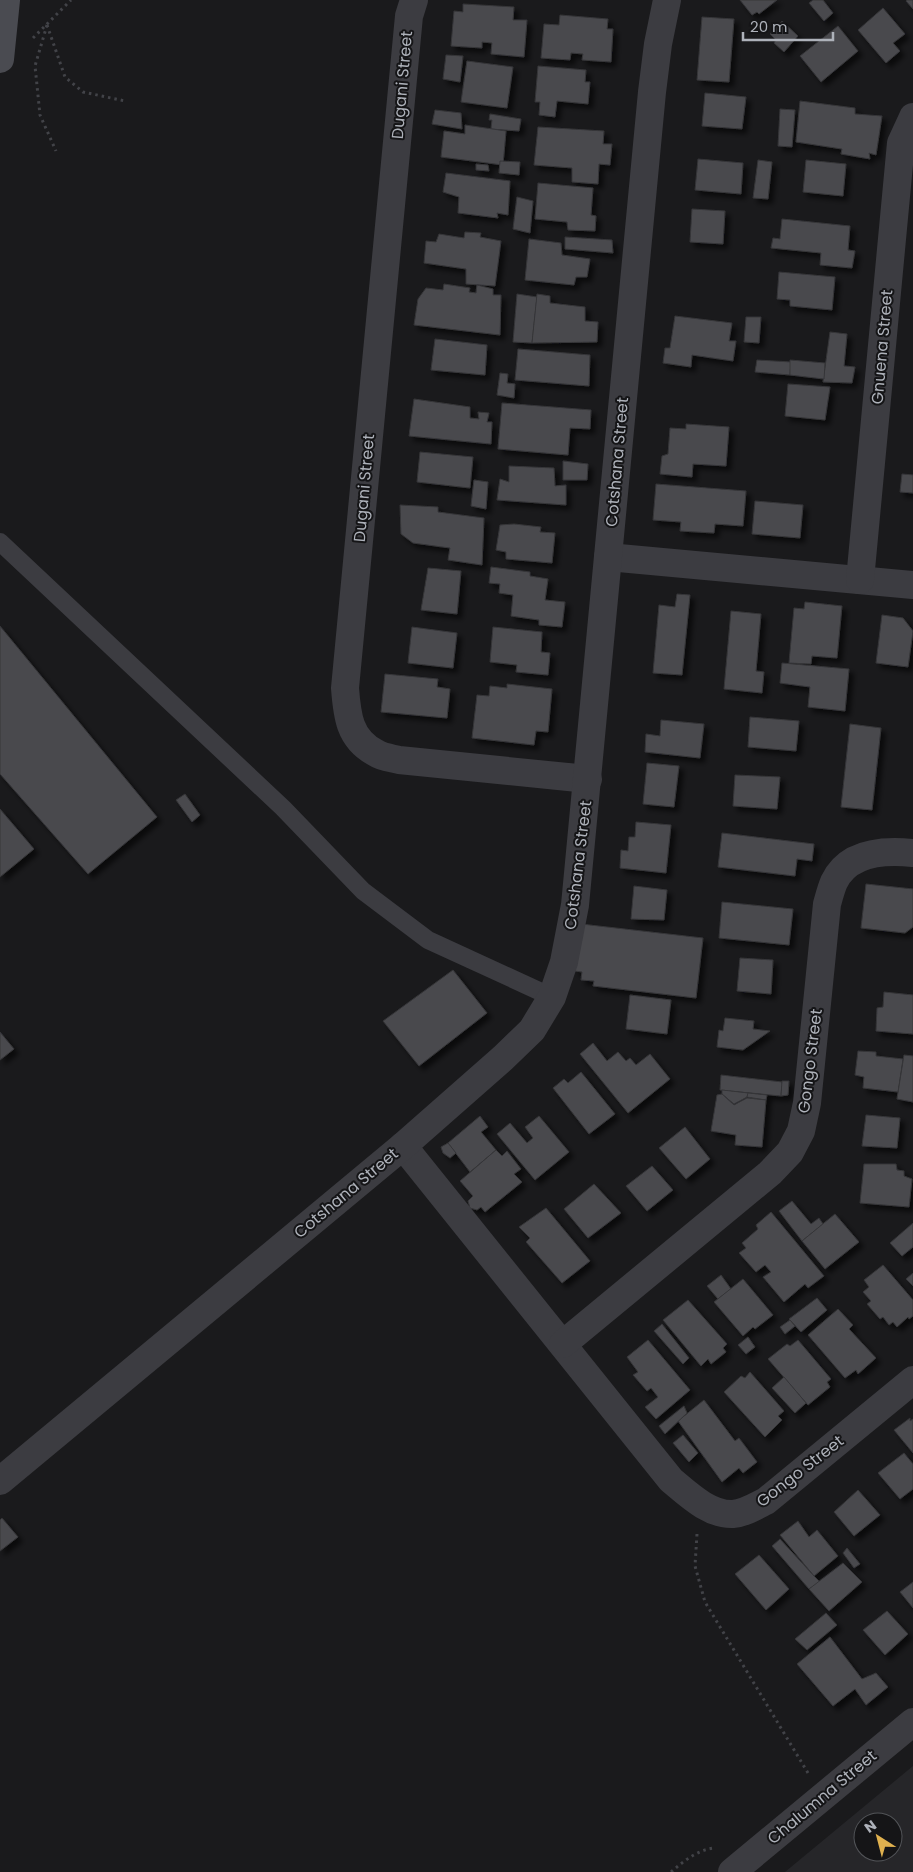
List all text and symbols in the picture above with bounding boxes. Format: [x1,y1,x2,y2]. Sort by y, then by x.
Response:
scale bar [743,10,833,42]
text: 20 m [750,16,788,37]
street label: Dugani Street [386,30,418,140]
street label: Gnuena Street [866,289,898,405]
street label: Cotshana Street [600,396,634,528]
street label: Dugani Street [348,433,380,543]
street label: Cotshana Street [559,799,597,931]
street label: Gongo Street [792,1007,828,1115]
street label: Cotshana Street [289,1142,403,1244]
street label: Gongo Street [752,1429,849,1512]
street label: Chalumna Street [762,1744,882,1850]
north arrow [853,1812,903,1862]
text: N [860,1815,880,1838]

